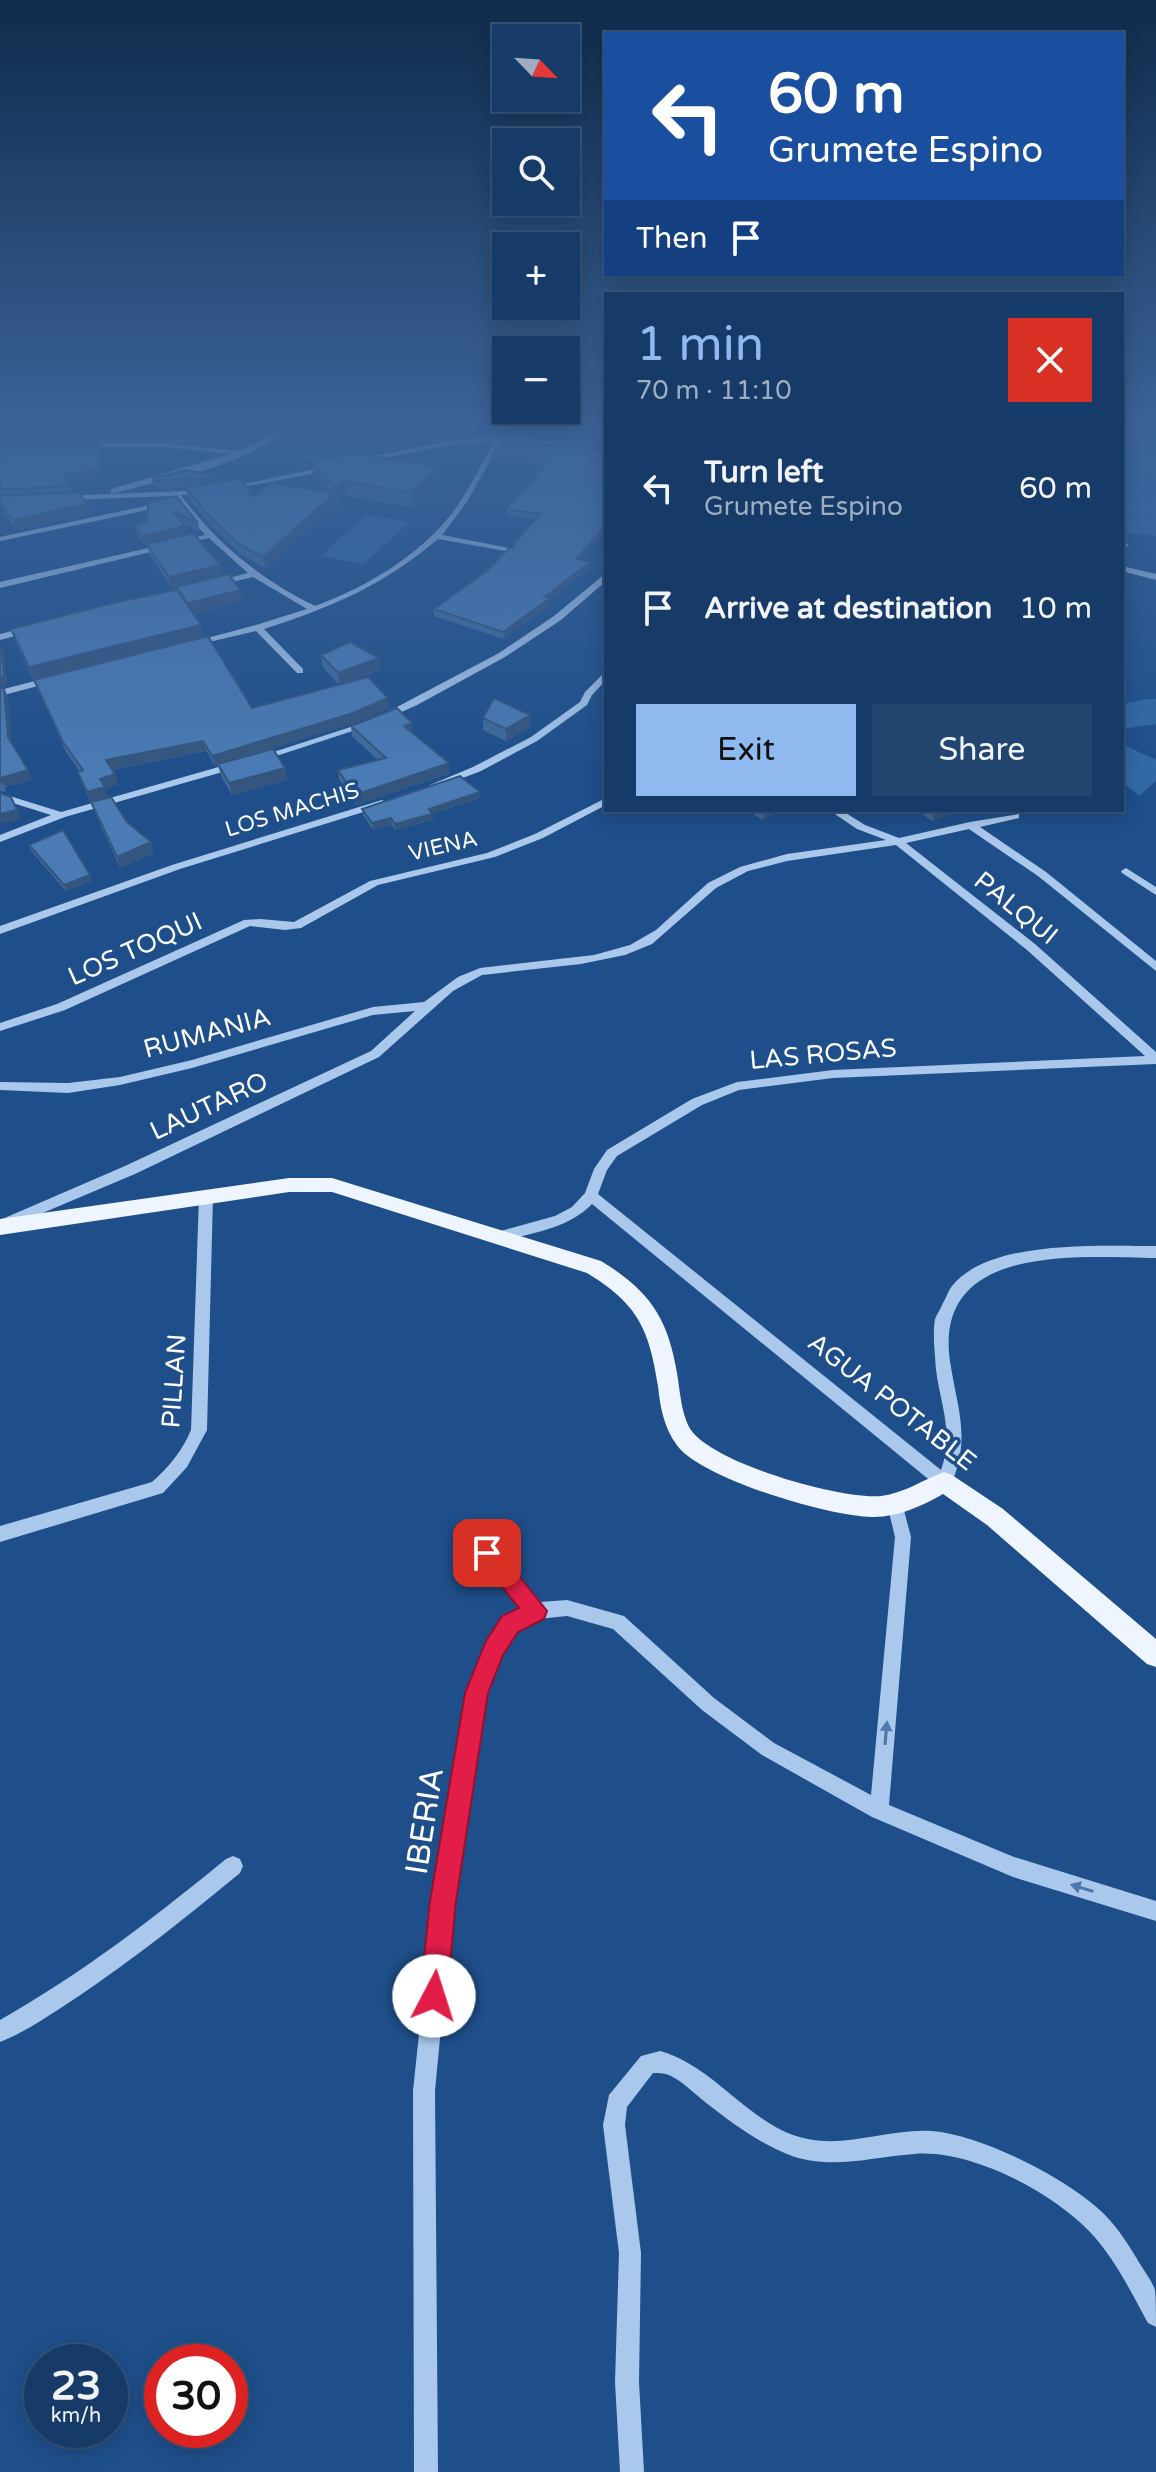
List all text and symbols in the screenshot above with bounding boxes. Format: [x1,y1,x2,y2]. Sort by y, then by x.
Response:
north arrow [492,24,580,112]
map controls [492,24,580,424]
text: 60 m [768,61,904,128]
icon: left [636,64,740,168]
button: search [492,128,580,216]
text: Grumete Espino [768,129,1043,172]
icon: arrive [724,216,768,260]
text: Then [636,220,708,257]
button: + [492,232,580,320]
text: 1 min [636,316,764,374]
button: close [1008,318,1092,402]
button: − [492,336,580,424]
text: 70 m · 11:10 [636,375,792,406]
text: Turn left [704,454,823,491]
icon: left [636,466,680,510]
text: 60 m [1019,470,1092,507]
text: Grumete Espino [704,491,903,522]
icon: arrive [636,586,680,630]
text: Arrive at destination [704,590,992,627]
text: 10 m [1019,590,1092,627]
button: Exit [636,704,856,796]
button: Share [872,704,1092,796]
street label: LOS MACHIS [222,777,362,843]
street label: VIENA [406,825,480,867]
street label: PALQUI [968,865,1064,951]
street label: LOS TOQUI [63,906,207,992]
street label: RUMANIA [140,1001,274,1065]
street label: LAS ROSAS [748,1032,898,1076]
street label: LAUTARO [145,1065,273,1147]
street label: AGUA POTABLE [802,1327,982,1477]
street label: PILLAN [155,1333,193,1429]
pin [453,1519,521,1587]
icon: arrive [465,1531,509,1575]
one-way arrow [879,1720,892,1745]
street label: IBERIA [398,1765,452,1877]
one-way arrow [1069,1881,1093,1894]
position arrow [392,1954,476,2038]
speed limit sign: 30 [144,2344,248,2448]
text: 23 [51,2362,101,2410]
text: km/h [51,2404,101,2428]

